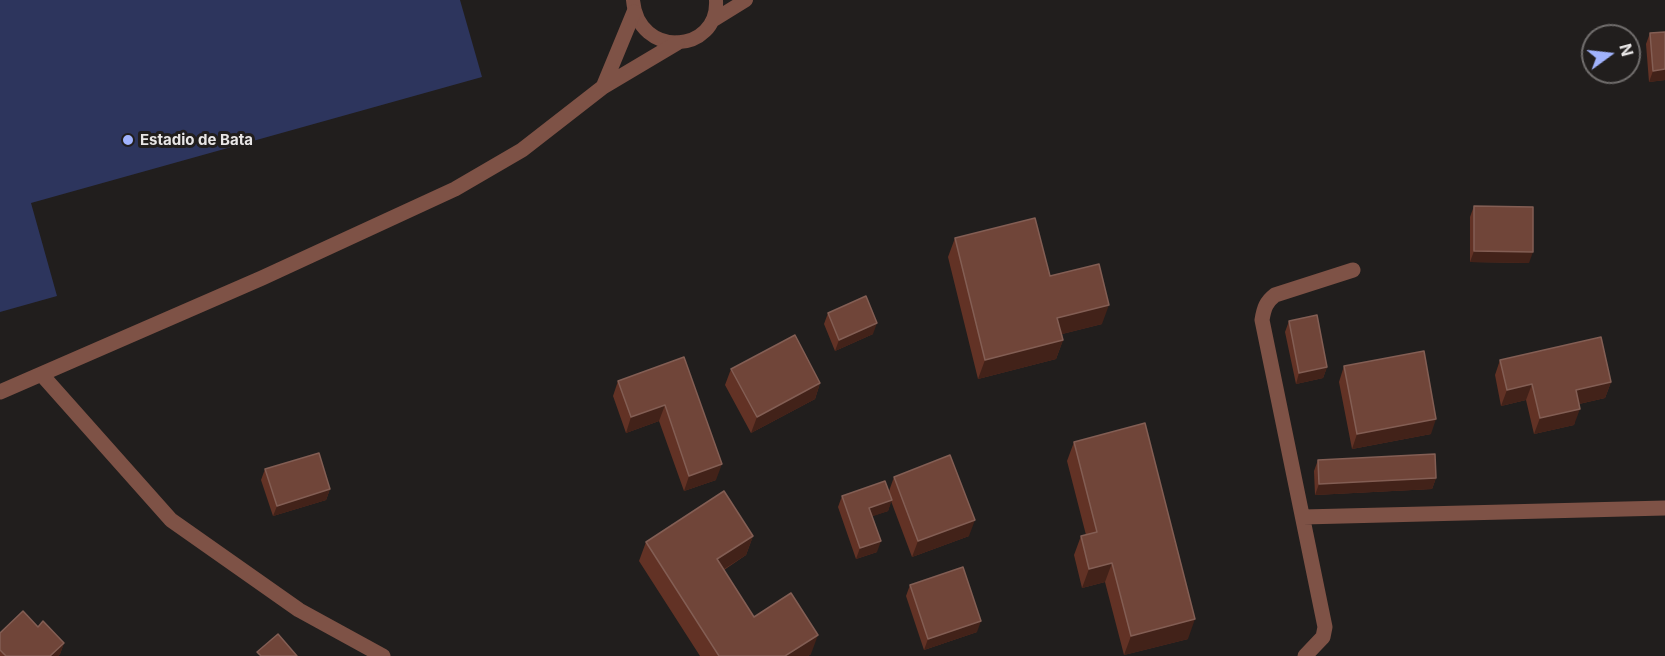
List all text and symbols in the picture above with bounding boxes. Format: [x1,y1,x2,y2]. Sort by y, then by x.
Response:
north arrow [1581,24,1641,84]
text: N [1615,41,1638,58]
place label: Estadio de Bata [140,131,253,149]
marker: Estadio de Bata [121,133,135,147]

